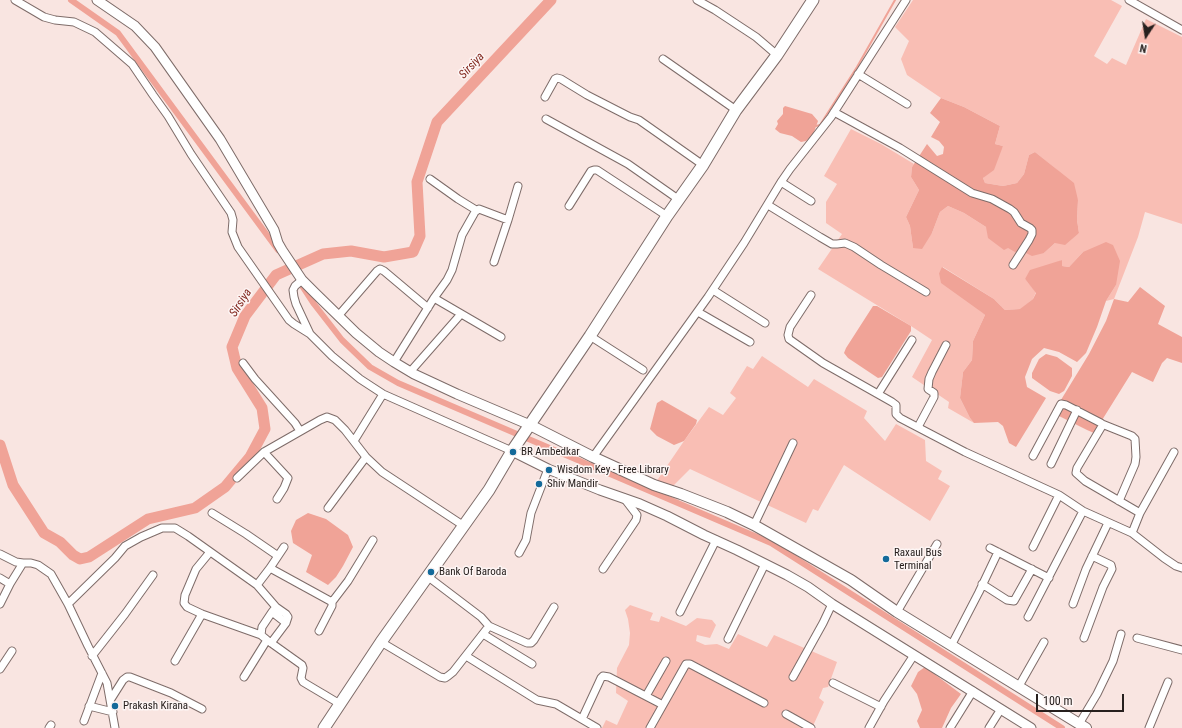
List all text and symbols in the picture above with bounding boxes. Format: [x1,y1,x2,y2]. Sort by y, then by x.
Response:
north arrow [1126,16,1166,56]
text: N [1139,41,1148,55]
water label: Sirsiya [456,50,488,82]
water label: Sirsiya [227,286,255,320]
place label: BR Ambedkar [521,445,580,459]
marker: BR Ambedkar [508,447,518,457]
place label: Wisdom Key - Free Library [557,463,669,477]
marker: Wisdom Key - Free Library [544,465,554,475]
place label: Shiv Mandir [547,477,598,491]
marker: Shiv Mandir [534,479,544,489]
place label: Raxaul Bus Terminal [894,546,942,572]
marker: Raxaul Bus Terminal [881,554,891,564]
place label: Bank Of Baroda [439,565,506,579]
marker: Bank Of Baroda [426,567,436,577]
scale bar [1038,686,1126,712]
text: 100 m [1043,694,1073,708]
place label: Prakash Kirana [123,699,188,713]
marker: Prakash Kirana [110,701,120,711]

